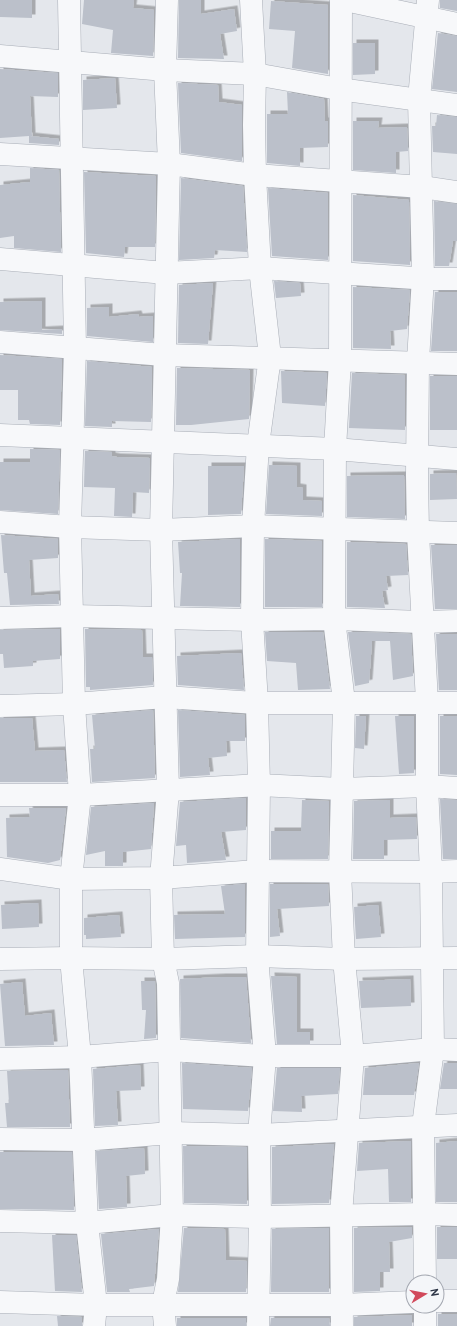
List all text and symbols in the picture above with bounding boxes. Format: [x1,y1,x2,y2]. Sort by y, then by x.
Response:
north arrow [405,1274,445,1314]
text: N [427,1287,442,1297]

